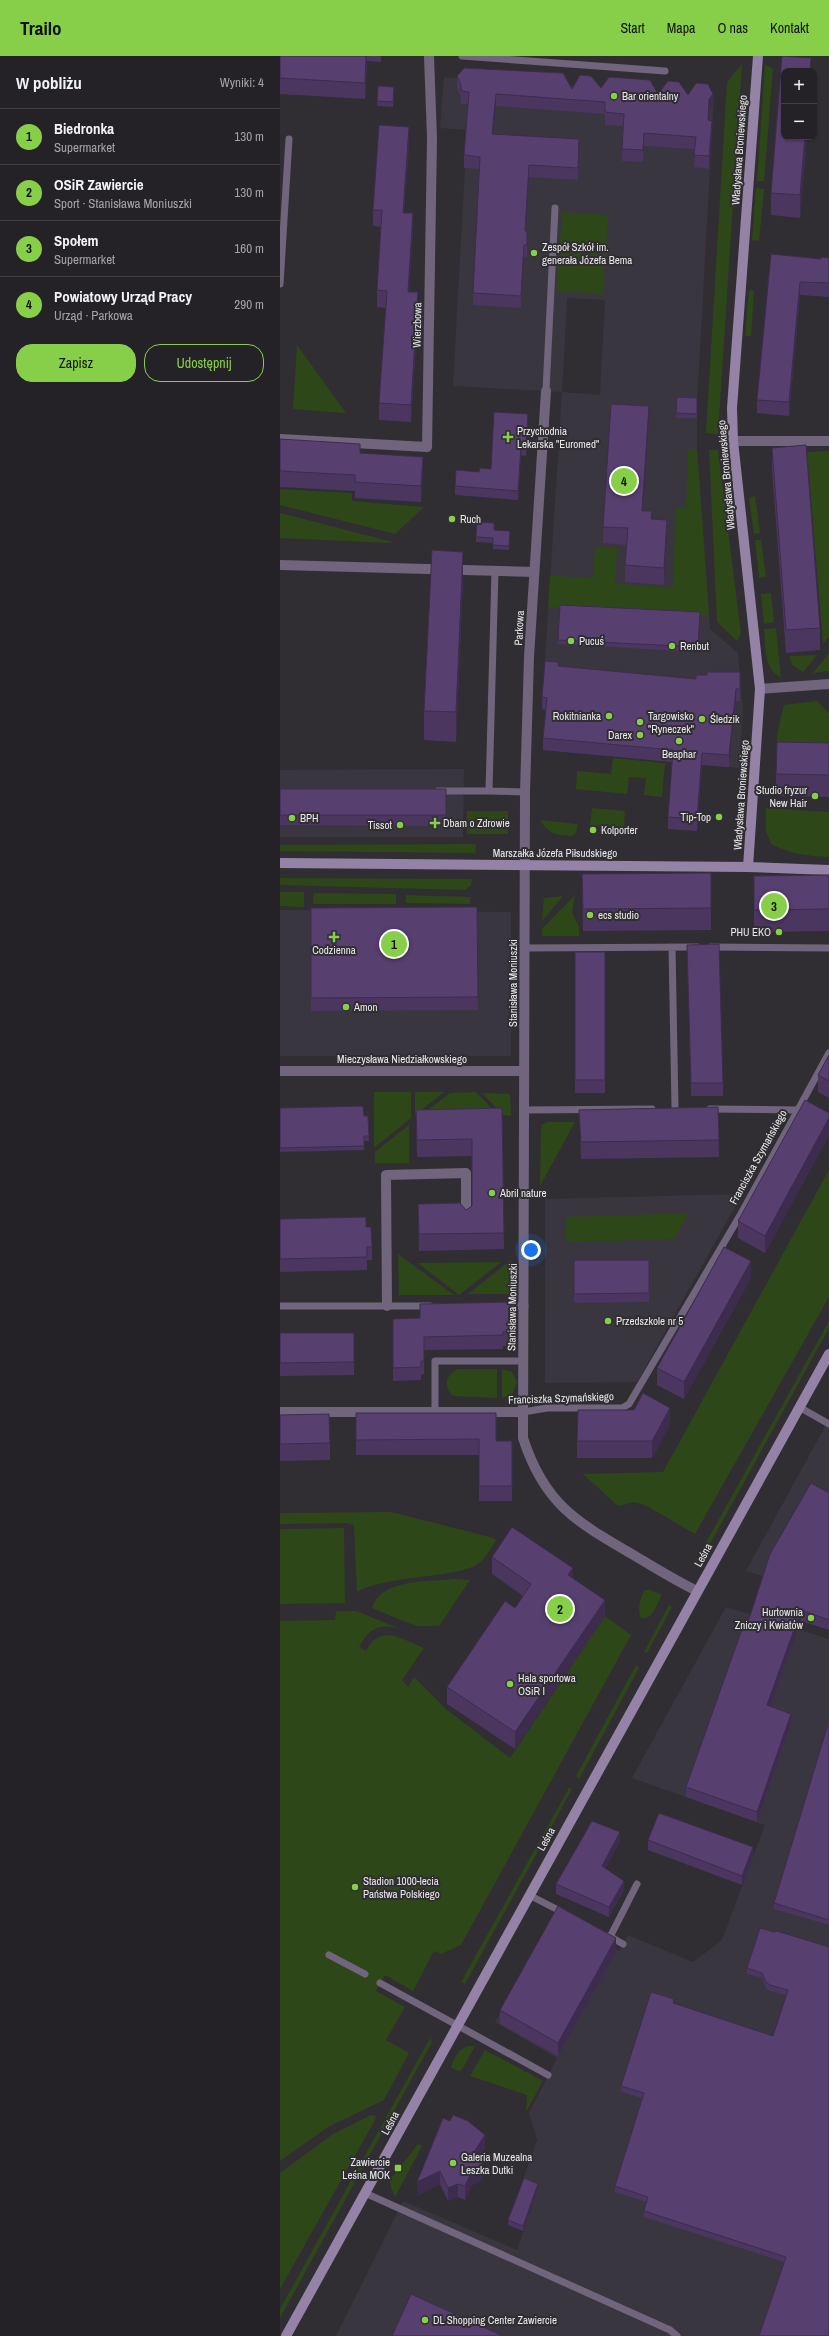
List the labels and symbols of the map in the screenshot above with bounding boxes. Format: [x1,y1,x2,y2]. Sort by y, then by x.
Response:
place label: Bar orientalny [622,89,679,103]
marker: Bar orientalny [609,91,619,101]
street label: Władysława Broniewskiego [728,94,750,206]
place label: Zespół Szkół im. generała Józefa Bema [542,240,632,267]
marker: Zespół Szkół im. generała Józefa Bema [529,248,539,258]
street label: Wierzbowa [410,302,424,348]
street label: Władysława Broniewskiego [714,419,738,531]
place label: Przychodnia Lekarska "Euromed" [517,424,599,451]
marker: Przychodnia Lekarska "Euromed" [502,431,514,443]
pin: 4 [611,466,637,496]
place label: Ruch [460,512,481,526]
marker: Ruch [447,514,457,524]
street label: Parkowa [511,610,527,646]
place label: Pucuś [579,634,605,648]
marker: Pucuś [566,636,576,646]
place label: Renbut [680,639,710,653]
marker: Renbut [667,641,677,651]
place label: Rokitnianka [553,709,601,723]
place label: Targowisko "Ryneczek" [648,709,694,736]
marker: Rokitnianka [604,711,614,721]
place label: Śledzik [710,712,740,726]
marker: Śledzik [697,714,707,724]
marker: Targowisko "Ryneczek" [635,717,645,727]
place label: Darex [608,728,632,742]
marker: Darex [635,730,645,740]
marker: Beaphar [674,736,684,746]
street label: Władysława Broniewskiego [730,739,752,851]
place label: Beaphar [662,747,696,761]
place label: Studio fryzur New Hair [756,783,807,810]
marker: Studio fryzur New Hair [810,791,820,801]
place label: Tip-Top [681,810,711,824]
place label: BPH [300,811,319,825]
marker: Tip-Top [714,812,724,822]
marker: BPH [287,813,297,823]
place label: Dbam o Zdrowie [443,816,510,830]
place label: Tissot [368,818,392,832]
marker: Dbam o Zdrowie [430,818,440,828]
marker: Tissot [395,820,405,830]
place label: Kolporter [601,823,638,837]
marker: Kolporter [588,825,598,835]
street label: Marszałka Józefa Piłsudskiego [493,846,617,860]
pin: 3 [761,891,787,921]
place label: ecs studio [598,908,639,922]
marker: ecs studio [585,910,595,920]
place label: PHU EKO [730,925,771,939]
marker: PHU EKO [774,927,784,937]
pin: 1 [381,929,407,959]
marker: Codzienna [329,932,339,942]
street label: Stanisława Moniuszki [506,939,520,1027]
place label: Codzienna [312,943,356,957]
place label: Amon [353,1000,378,1014]
marker: Amon [341,1002,351,1012]
street label: Mieczysława Niedziałkowskiego [337,1052,467,1066]
street label: Franciszka Szymańskiego [726,1107,790,1207]
place label: Abril nature [499,1186,547,1200]
marker: Abril nature [487,1188,497,1198]
your location [521,1240,541,1260]
street label: Stanisława Moniuszki [504,1263,520,1351]
place label: Przedszkole nr 5 [616,1314,683,1328]
marker: Przedszkole nr 5 [603,1316,613,1326]
street label: Franciszka Szymańskiego [508,1389,614,1407]
street label: Leśna [691,1541,715,1569]
pin: 2 [547,1594,573,1624]
place label: Hurtownia Zniczy i Kwiatów [735,1605,803,1632]
marker: Hurtownia Zniczy i Kwiatów [806,1613,816,1623]
place label: Hala sportowa OSiR I [518,1671,576,1698]
marker: Hala sportowa OSiR I [505,1679,515,1689]
street label: Leśna [534,1825,558,1853]
place label: Stadion 1000-lecia Państwa Polskiego [363,1874,440,1901]
marker: Stadion 1000-lecia Państwa Polskiego [350,1882,360,1892]
street label: Leśna [378,2109,402,2137]
place label: Galeria Muzealna Leszka Dutki [461,2150,532,2177]
place label: Zawiercie Leśna MOK [342,2155,390,2182]
marker: Galeria Muzealna Leszka Dutki [448,2158,458,2168]
marker: Zawiercie Leśna MOK [393,2163,403,2173]
place label: DL Shopping Center Zawiercie [433,2313,557,2327]
marker: DL Shopping Center Zawiercie [420,2315,430,2325]

